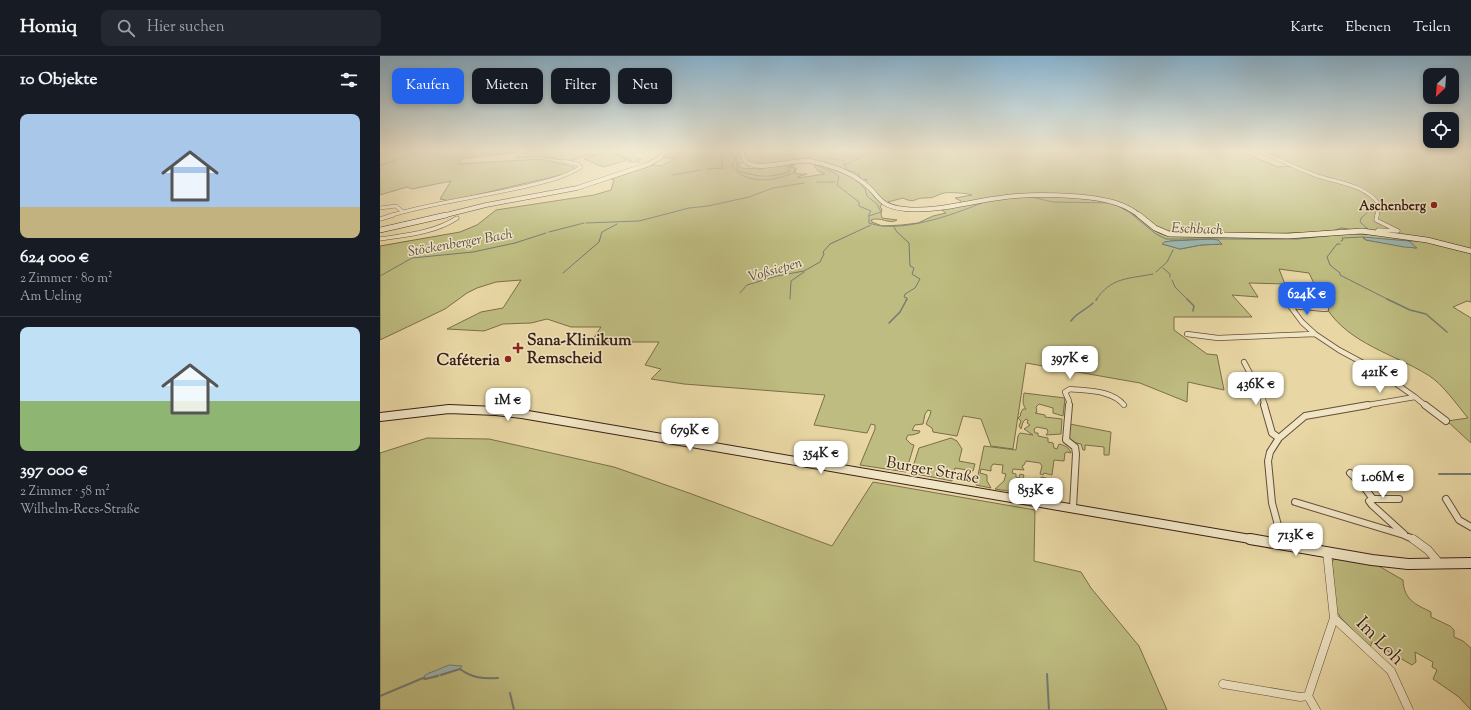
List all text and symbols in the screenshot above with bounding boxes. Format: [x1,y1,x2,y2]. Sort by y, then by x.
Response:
search box [101,10,381,46]
text: Homiq [20,14,77,41]
icon: search [115,17,137,39]
text: Hier suchen [147,17,225,38]
text: Karte [1291,18,1324,38]
text: Ebenen [1346,18,1391,38]
text: Teilen [1413,18,1451,38]
text: 10 Objekte [20,68,97,92]
chip: Kaufen [392,68,464,104]
chip: Mieten [472,68,543,104]
chip: Filter [551,68,610,104]
chip: Neu [618,68,672,104]
north arrow [1423,68,1459,104]
map controls [1423,68,1459,148]
icon: filters [338,69,360,91]
button: locate [1423,112,1459,148]
icon: home [154,140,226,212]
place label: Aschenberg [1359,198,1427,216]
marker: Aschenberg [1429,200,1439,210]
water label: Eschbach [1171,219,1223,241]
water label: Stöckenberger Bach [407,225,514,263]
text: 624 000 € [20,246,89,270]
water label: Voßsiepen [746,254,805,288]
text: 2 Zimmer · 80 m² [20,270,112,288]
pin: 624K € [1274,282,1340,316]
text: 624K € [1287,286,1327,304]
text: Am Ueling [20,288,82,306]
place label: Sana-Klinikum Remscheid [527,330,632,371]
marker: Sana-Klinikum Remscheid [512,342,524,354]
pin: 397K € [1037,346,1103,380]
place label: Caféteria [437,350,501,373]
text: 397K € [1051,350,1089,368]
icon: home [154,353,226,425]
marker: Caféteria [503,354,513,364]
pin: 421K € [1347,360,1413,394]
text: 421K € [1361,364,1399,382]
pin: 436K € [1223,372,1289,406]
text: 436K € [1237,376,1275,394]
pin: 1M € [484,388,532,422]
text: 1M € [494,392,522,410]
pin: 679K € [657,418,723,452]
text: 679K € [670,422,710,440]
pin: 354K € [788,441,854,475]
text: 354K € [803,445,839,463]
street label: Burger Straße [884,452,981,491]
text: 397 000 € [20,459,88,483]
pin: 1.06M € [1346,465,1420,499]
text: 1.06M € [1361,469,1405,487]
pin: 853K € [1003,478,1069,512]
text: 853K € [1018,482,1054,500]
text: 2 Zimmer · 58 m² [20,483,110,501]
text: Wilhelm-Rees-Straße [20,501,140,519]
pin: 713K € [1263,523,1329,557]
text: 713K € [1278,527,1314,545]
street label: Im Loh [1349,611,1410,672]

